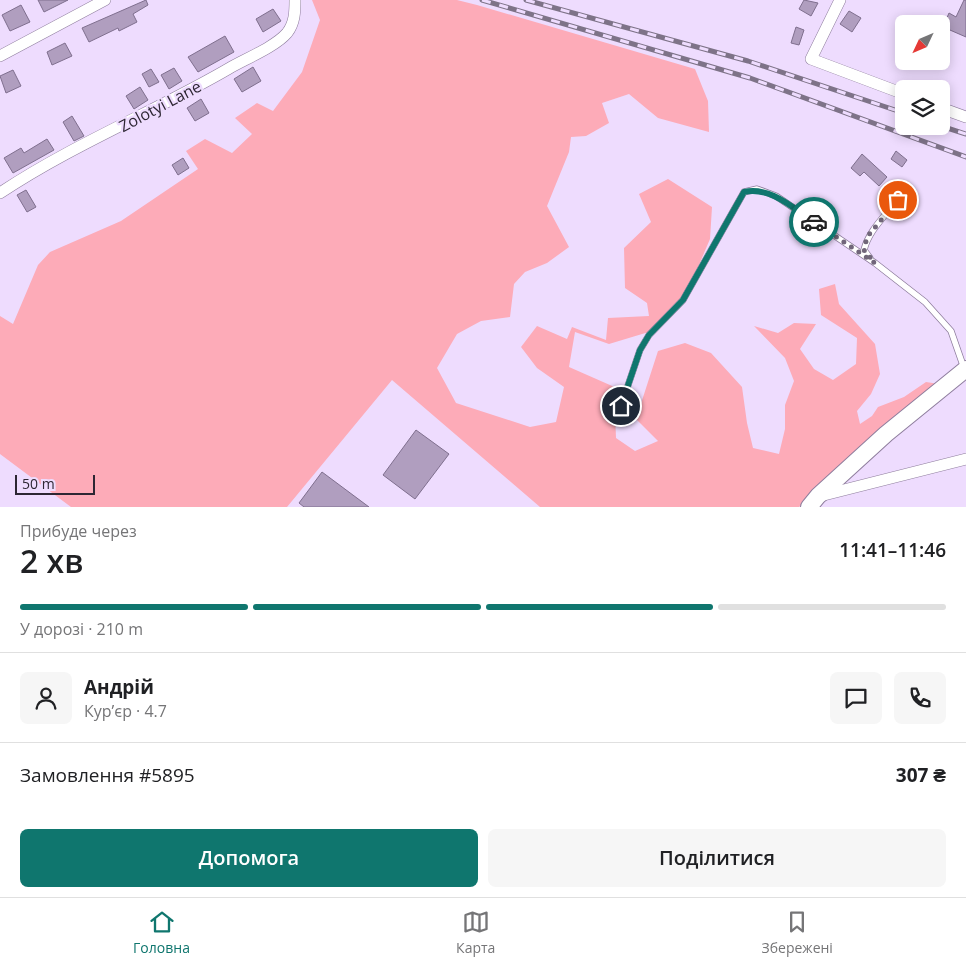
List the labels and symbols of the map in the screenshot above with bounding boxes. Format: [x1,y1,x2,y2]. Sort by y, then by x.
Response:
north arrow [895,15,950,70]
street label: Zolotyi Lane [115,75,205,137]
pin [877,179,919,221]
courier [789,197,839,247]
pin [600,385,642,427]
scale bar [15,472,95,495]

